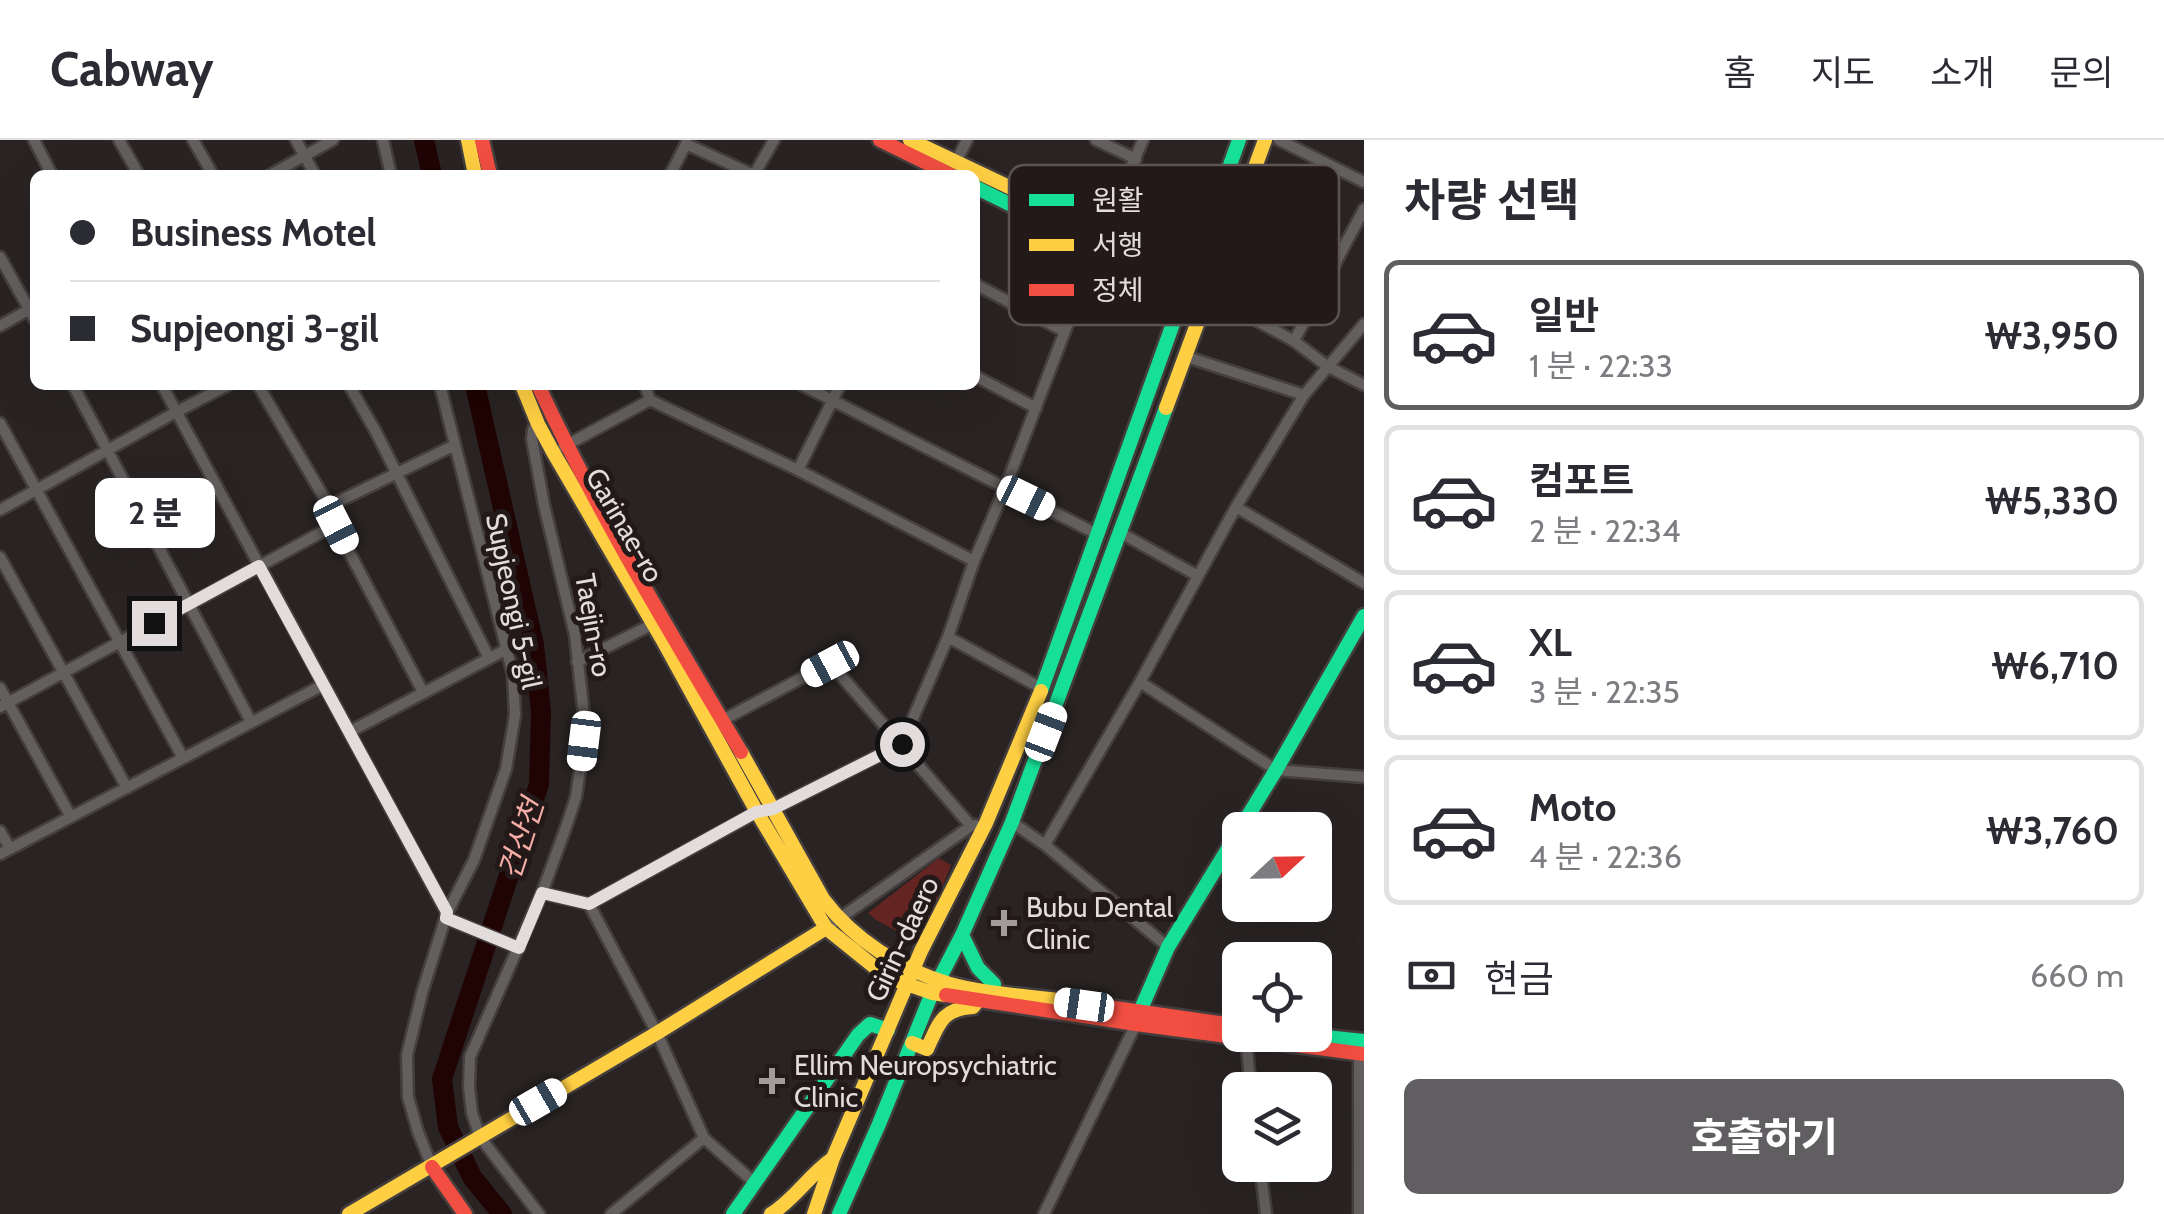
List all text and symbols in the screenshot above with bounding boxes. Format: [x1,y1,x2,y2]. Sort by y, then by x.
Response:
text: Cabway [50,40,214,98]
text: 홈 [1724,51,1756,94]
text: 지도 [1811,51,1875,94]
text: 소개 [1930,51,1995,94]
text: 문의 [2050,51,2114,94]
legend [1009,165,1339,325]
text: 차량 선택 [1404,173,1580,227]
text: 원활 [1092,183,1144,217]
text: Business Motel [130,209,376,256]
text: 서행 [1092,228,1144,262]
text: 정체 [1092,273,1144,307]
icon: car [1409,290,1499,380]
text: 일반 [1529,292,1599,339]
text: Supjeongi 3-gil [130,305,379,352]
text: ₩3,950 [1985,312,2119,359]
text: 1 분 · 22:33 [1529,346,1673,385]
icon: car [1409,455,1499,545]
text: 컴포트 [1529,457,1634,504]
street label: Garinae-ro [579,462,671,588]
car [992,471,1060,525]
text: ₩5,330 [1985,477,2119,524]
callout: 2 분 [94,478,214,548]
car [309,491,363,559]
text: 2 분 [128,493,182,532]
street label: Supjeongi 5-gil [479,510,549,692]
text: 2 분 · 22:34 [1529,511,1680,550]
street label: Taejin-ro [568,571,620,679]
route end [132,601,177,646]
text: XL [1529,619,1572,666]
icon: car [1409,620,1499,710]
car [796,637,864,691]
text: ₩6,710 [1992,642,2119,689]
text: 3 분 · 22:35 [1529,672,1680,711]
car [1021,699,1071,765]
car [565,709,603,773]
route start [880,722,925,767]
text: Moto [1529,784,1616,831]
icon: car [1409,785,1499,875]
water label: 건산천 [491,791,552,884]
text: ₩3,760 [1986,807,2119,854]
north arrow [1222,812,1332,922]
map controls [1222,812,1332,1182]
text: 4 분 · 22:36 [1529,837,1682,876]
street label: Girin-daero [858,871,946,1007]
place label: Bubu Dental Clinic [1026,890,1174,956]
marker: Bubu Dental Clinic [991,910,1017,936]
button: locate [1222,942,1332,1052]
icon: cash [1404,948,1459,1003]
text: 현금 [1484,955,1554,1002]
text: 660 m [2030,956,2124,995]
car [1052,986,1116,1024]
place label: Ellim Neuropsychiatric Clinic [794,1048,1057,1114]
marker: Ellim Neuropsychiatric Clinic [759,1068,785,1094]
button: layers [1222,1072,1332,1182]
car [505,1074,571,1130]
button: 호출하기 [1404,1079,2124,1194]

